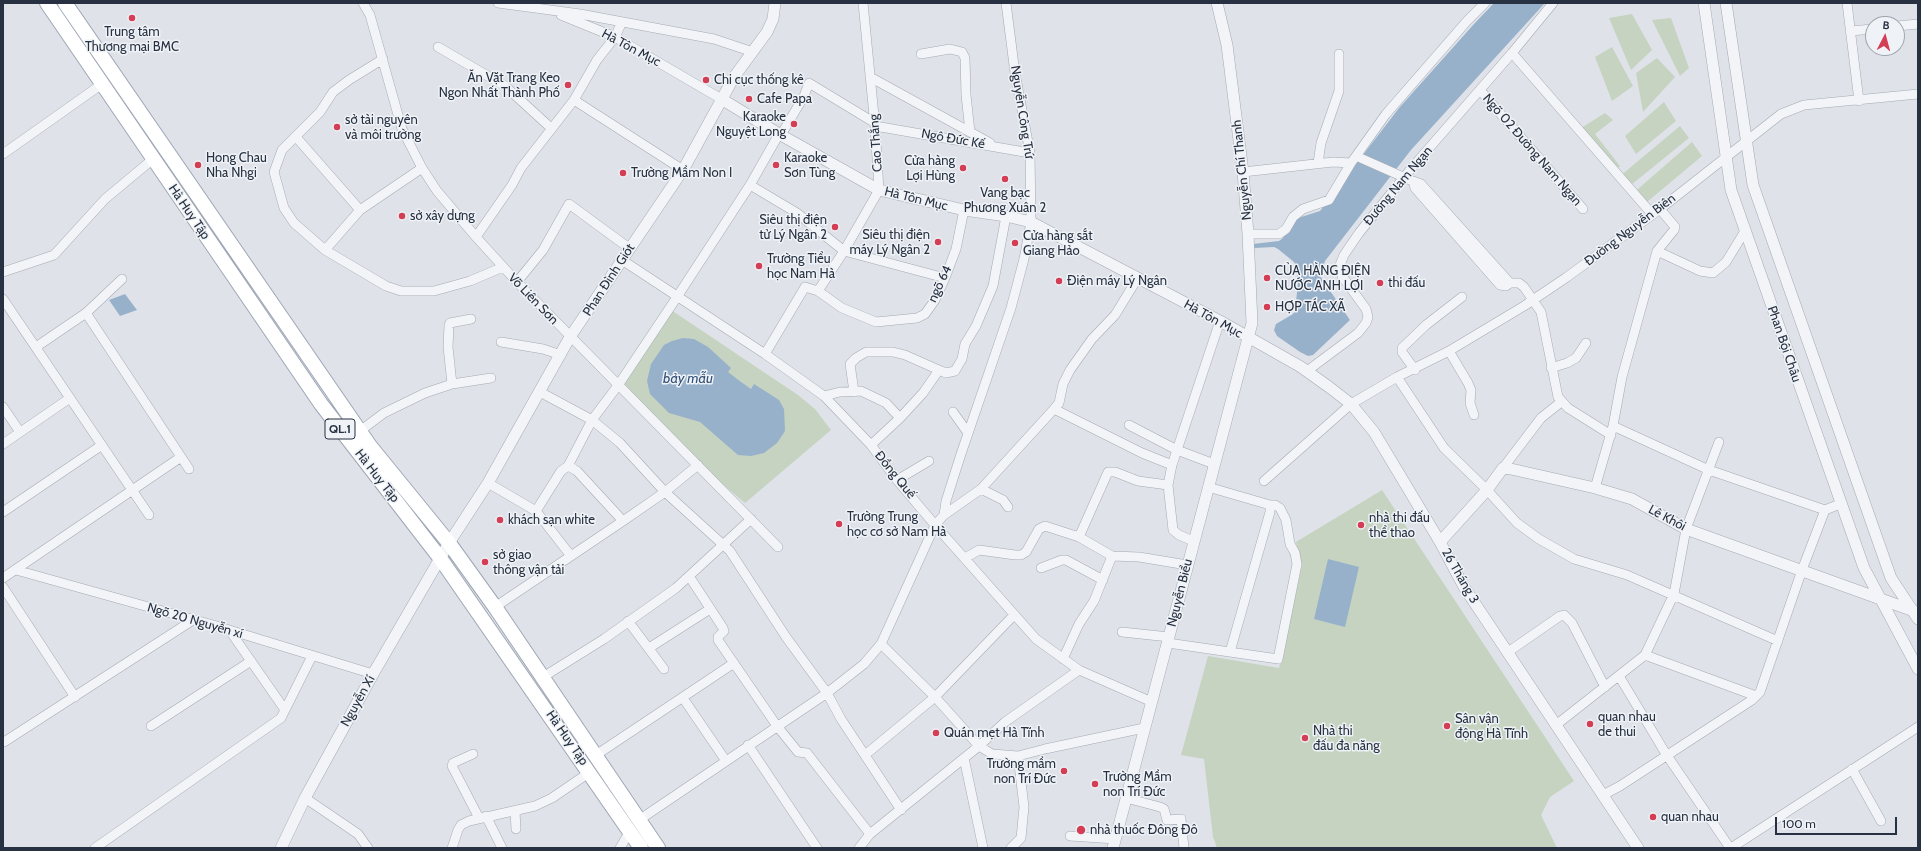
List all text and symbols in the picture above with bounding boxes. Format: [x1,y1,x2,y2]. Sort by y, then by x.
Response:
marker: Trung tâm Thương mại BMC [127,13,137,23]
north arrow [1865,16,1905,56]
text: B [1882,18,1890,32]
place label: Trung tâm Thương mại BMC [85,24,179,55]
street label: Hà Tôn Mục [599,26,663,70]
street label: Nguyễn Công Trứ [1007,64,1037,160]
place label: Ăn Vặt Trang Keo Ngon Nhất Thành Phố [439,70,560,101]
place label: Chi cục thống kê [714,72,804,88]
marker: Chi cục thống kê [701,75,711,85]
marker: Ăn Vặt Trang Keo Ngon Nhất Thành Phố [563,80,573,90]
place label: Cafe Papa [757,91,812,107]
street label: Ngõ 02 Đường Nam Ngạn [1479,91,1585,209]
marker: Cafe Papa [744,94,754,104]
place label: Karaoke Nguyệt Long [716,109,786,140]
place label: sở tài nguyên và môi trường [345,112,421,143]
street label: Cao Thắng [866,113,886,173]
marker: Karaoke Nguyệt Long [789,119,799,129]
street label: Nguyễn Chí Thanh [1229,119,1255,221]
marker: sở tài nguyên và môi trường [332,122,342,132]
street label: Ngô Đức Kế [920,126,986,152]
street label: Đường Nam Ngạn [1360,143,1436,229]
place label: Hong Chau Nha Nhgi [206,150,267,181]
place label: Karaoke Sơn Tùng [784,150,835,181]
place label: Cửa hàng Lợi Hùng [904,153,955,184]
marker: Hong Chau Nha Nhgi [193,160,203,170]
marker: Karaoke Sơn Tùng [771,160,781,170]
marker: Cửa hàng Lợi Hùng [958,163,968,173]
place label: Trường Mầm Non I [631,165,732,181]
marker: Trường Mầm Non I [618,168,628,178]
marker: Vang bạc Phương Xuân 2 [1000,174,1010,184]
street label: Hà Huy Tập [165,181,213,243]
street label: Hà Tôn Mục [883,184,949,214]
place label: Vang bạc Phương Xuân 2 [964,185,1046,216]
street label: Đường Nguyễn Biên [1581,191,1679,269]
place label: sở xây dựng [410,208,475,224]
marker: sở xây dựng [397,211,407,221]
place label: Siêu thị điện tử Lý Ngân 2 [759,212,827,243]
marker: Siêu thị điện tử Lý Ngân 2 [830,222,840,232]
place label: Siêu thị điện máy Lý Ngân 2 [849,227,930,258]
place label: Cửa hàng sắt Giang Hảo [1023,228,1093,259]
marker: Siêu thị điện máy Lý Ngân 2 [933,237,943,247]
marker: Cửa hàng sắt Giang Hảo [1010,238,1020,248]
street label: Phan Đình Giót [580,241,638,319]
place label: Trường Tiểu học Nam Hà [767,251,835,282]
marker: Trường Tiểu học Nam Hà [754,261,764,271]
street label: ngõ 64 [925,263,955,305]
place label: CỦA HÀNG ĐIỆN NƯỚC ANH LỢI [1275,263,1370,294]
street label: Võ Liên Sơn [505,270,561,328]
place label: Điện máy Lý Ngân [1067,273,1167,289]
marker: CỦA HÀNG ĐIỆN NƯỚC ANH LỢI [1262,273,1272,283]
place label: thi đấu [1388,275,1425,291]
marker: Điện máy Lý Ngân [1054,276,1064,286]
marker: thi đấu [1375,278,1385,288]
street label: Hà Tôn Mục [1181,297,1245,341]
place label: HỢP TÁC XÃ [1275,299,1345,315]
marker: HỢP TÁC XÃ [1262,302,1272,312]
street label: Phan Bội Châu [1764,304,1804,384]
water label: bảy mẫu [663,371,713,387]
road number: QL.1 [325,419,355,439]
street label: Hà Huy Tập [351,446,403,506]
street label: Đồng Quế [871,448,919,502]
street label: Lê Khôi [1646,502,1688,534]
place label: Trường Trung học cơ sở Nam Hà [847,509,946,540]
place label: nhà thi đấu thể thao [1369,510,1430,541]
place label: khách sạn white [508,512,595,528]
marker: khách sạn white [495,515,505,525]
marker: Trường Trung học cơ sở Nam Hà [834,519,844,529]
marker: nhà thi đấu thể thao [1356,520,1366,530]
street label: 26 Tháng 3 [1438,546,1482,606]
place label: sở giao thông vận tải [493,547,564,578]
marker: sở giao thông vận tải [480,557,490,567]
street label: Nguyễn Biểu [1164,557,1196,629]
street label: Ngõ 20 Nguyễn xí [145,600,245,642]
street label: Nguyễn Xí [338,673,378,729]
street label: Hà Huy Tập [542,708,592,768]
place label: quan nhau de thui [1598,709,1656,740]
place label: Sân vận động Hà Tĩnh [1455,711,1528,742]
marker: quan nhau de thui [1585,719,1595,729]
marker: Sân vận động Hà Tĩnh [1442,721,1452,731]
place label: Nhà thi đấu đa năng [1313,723,1380,754]
place label: Quán mẹt Hà Tĩnh [944,725,1045,741]
marker: Quán mẹt Hà Tĩnh [931,728,941,738]
marker: Nhà thi đấu đa năng [1300,733,1310,743]
place label: Trường mầm non Trí Đức [986,756,1056,787]
marker: Trường mầm non Trí Đức [1059,766,1069,776]
place label: Trường Mầm non Trí Đức [1103,769,1172,800]
marker: Trường Mầm non Trí Đức [1090,779,1100,789]
place label: quan nhau [1661,809,1719,825]
scale bar [1777,809,1899,835]
marker: quan nhau [1648,812,1658,822]
text: 100 m [1782,816,1816,831]
place label: nhà thuốc Đông Đô [1090,822,1198,838]
marker: nhà thuốc Đông Đô [1075,824,1087,836]

